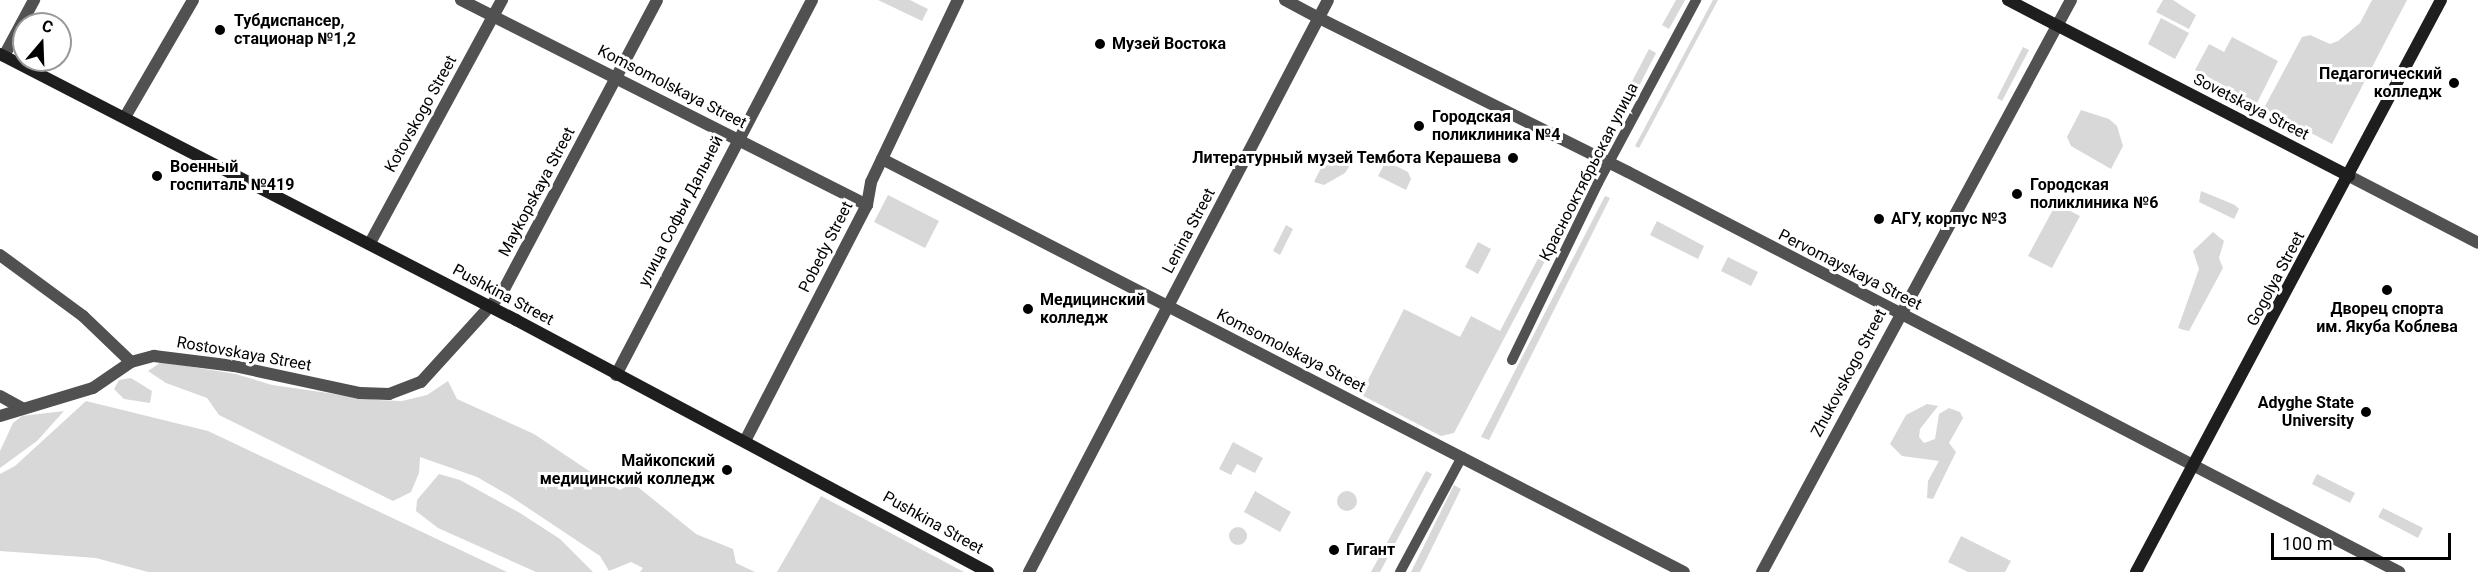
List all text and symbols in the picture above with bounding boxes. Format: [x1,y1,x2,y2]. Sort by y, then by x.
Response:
place label: Тубдиспансер, стационар №1,2 [234,11,356,49]
north arrow [12,12,72,72]
text: С [39,16,55,37]
marker: Тубдиспансер, стационар №1,2 [211,21,229,39]
place label: Музей Востока [1112,34,1226,54]
marker: Музей Востока [1093,37,1107,51]
street label: Komsomolskaya Street [594,41,750,133]
street label: Kotovskogo Street [381,52,461,176]
place label: Педагогический колледж [2319,64,2442,102]
street label: Sovetskaya Street [2190,70,2312,144]
marker: Педагогический колледж [2447,76,2461,90]
street label: Краснооктябрьская улица [1536,80,1642,264]
place label: Городская поликлиника №4 [1432,107,1560,145]
marker: Городская поликлиника №4 [1410,117,1428,135]
street label: Maykopskaya Street [495,124,579,260]
street label: улица Софьи Дальней [635,132,727,290]
place label: Литературный музей Тембота Керашева [1192,148,1501,168]
marker: Литературный музей Тембота Керашева [1506,151,1520,165]
place label: Военный госпиталь №419 [170,157,294,195]
marker: Военный госпиталь №419 [148,167,166,185]
place label: Городская поликлиника №6 [2030,175,2158,213]
street label: Lenina Street [1159,185,1219,277]
marker: Городская поликлиника №6 [2008,185,2026,203]
street label: Pobedy Street [795,198,857,296]
place label: АГУ, корпус №3 [1891,209,2007,229]
marker: АГУ, корпус №3 [1872,212,1886,226]
street label: Pervomayskaya Street [1775,226,1925,314]
street label: Gogolya Street [2243,228,2309,330]
street label: Pushkina Street [449,260,557,330]
marker: Дворец спорта им. Якуба Коблева [2380,283,2394,297]
place label: Медицинский колледж [1040,290,1145,328]
place label: Дворец спорта им. Якуба Коблева [2316,299,2458,337]
marker: Медицинский колледж [1021,302,1035,316]
street label: Komsomolskaya Street [1213,305,1369,397]
street label: Zhukovskogo Street [1807,306,1891,440]
street label: Rostovskaya Street [175,333,313,375]
place label: Adyghe State University [2258,393,2354,431]
marker: Adyghe State University [2359,405,2373,419]
place label: Майкопский медицинский колледж [540,451,715,489]
marker: Майкопский медицинский колледж [720,463,734,477]
street label: Pushkina Street [879,488,987,558]
scale bar [2274,521,2454,559]
text: 100 m [2282,533,2333,554]
place label: Гигант [1346,540,1395,560]
marker: Гигант [1327,543,1341,557]

